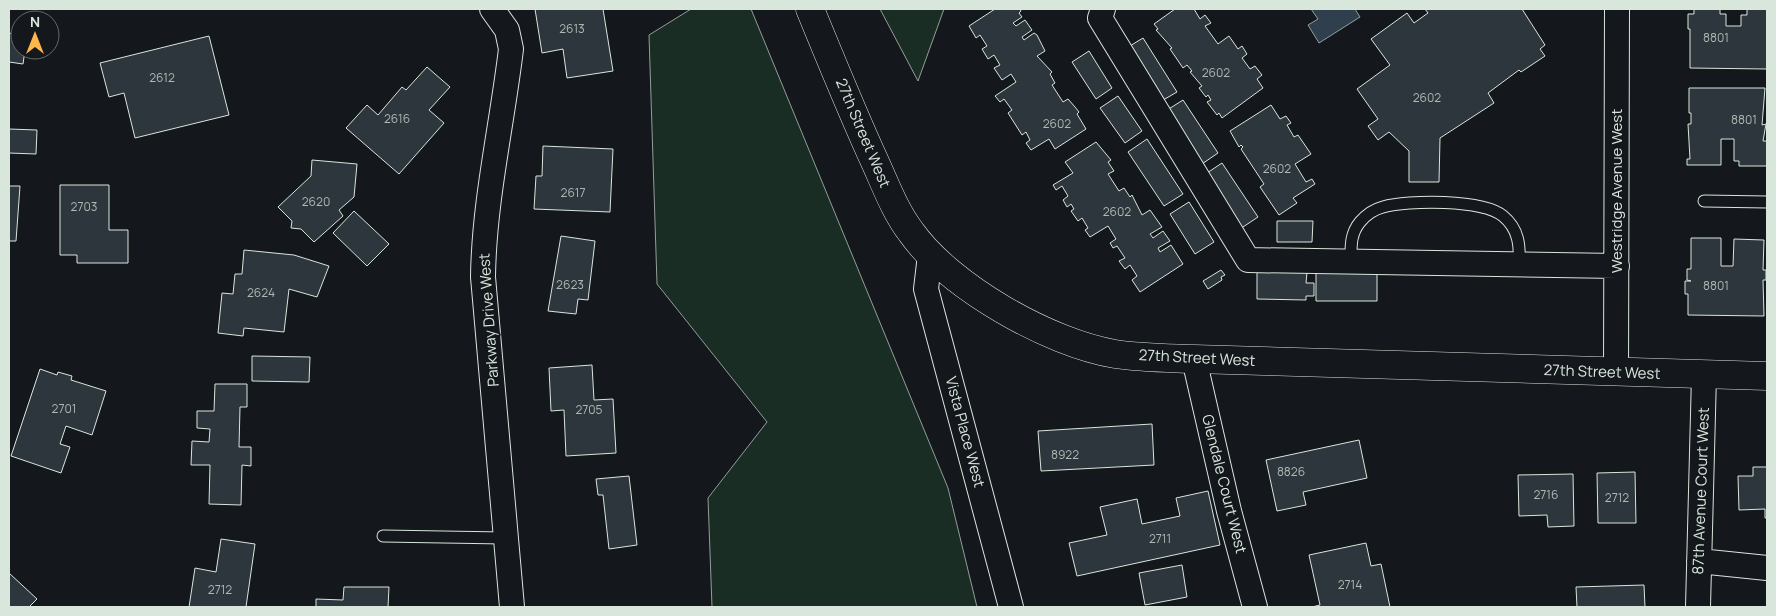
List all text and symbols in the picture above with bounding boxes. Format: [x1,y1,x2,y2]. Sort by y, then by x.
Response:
north arrow [10,10,60,60]
text: N [30,12,40,31]
house number: 2613 [559,20,585,37]
house number: 8801 [1703,29,1729,46]
house number: 2602 [1202,64,1230,81]
house number: 2612 [149,69,175,86]
street label: 27th Street West [831,75,896,191]
house number: 2602 [1413,89,1441,106]
street label: Westridge Avenue West [1606,109,1627,273]
house number: 2616 [384,110,410,127]
house number: 8801 [1731,111,1757,128]
house number: 2602 [1043,115,1071,132]
house number: 2602 [1263,160,1291,177]
house number: 2617 [561,184,585,201]
house number: 2620 [302,193,330,210]
house number: 2703 [71,198,97,215]
house number: 2602 [1103,203,1131,220]
street label: Parkway Drive West [473,253,504,387]
house number: 2623 [556,276,584,293]
house number: 8801 [1703,277,1729,294]
house number: 2624 [247,284,275,301]
street label: 27th Street West [1138,344,1256,371]
street label: 27th Street West [1543,359,1661,384]
street label: Vista Place West [941,374,990,490]
house number: 2701 [52,400,76,417]
house number: 2705 [575,401,603,418]
street label: 87th Avenue Court West [1687,407,1714,575]
street label: Glendale Court West [1197,412,1252,556]
house number: 8922 [1051,446,1079,463]
house number: 8826 [1277,463,1305,480]
house number: 2716 [1534,486,1559,503]
house number: 2712 [1605,489,1629,506]
house number: 2711 [1149,530,1171,547]
house number: 2714 [1338,576,1362,593]
house number: 2712 [208,581,232,598]

